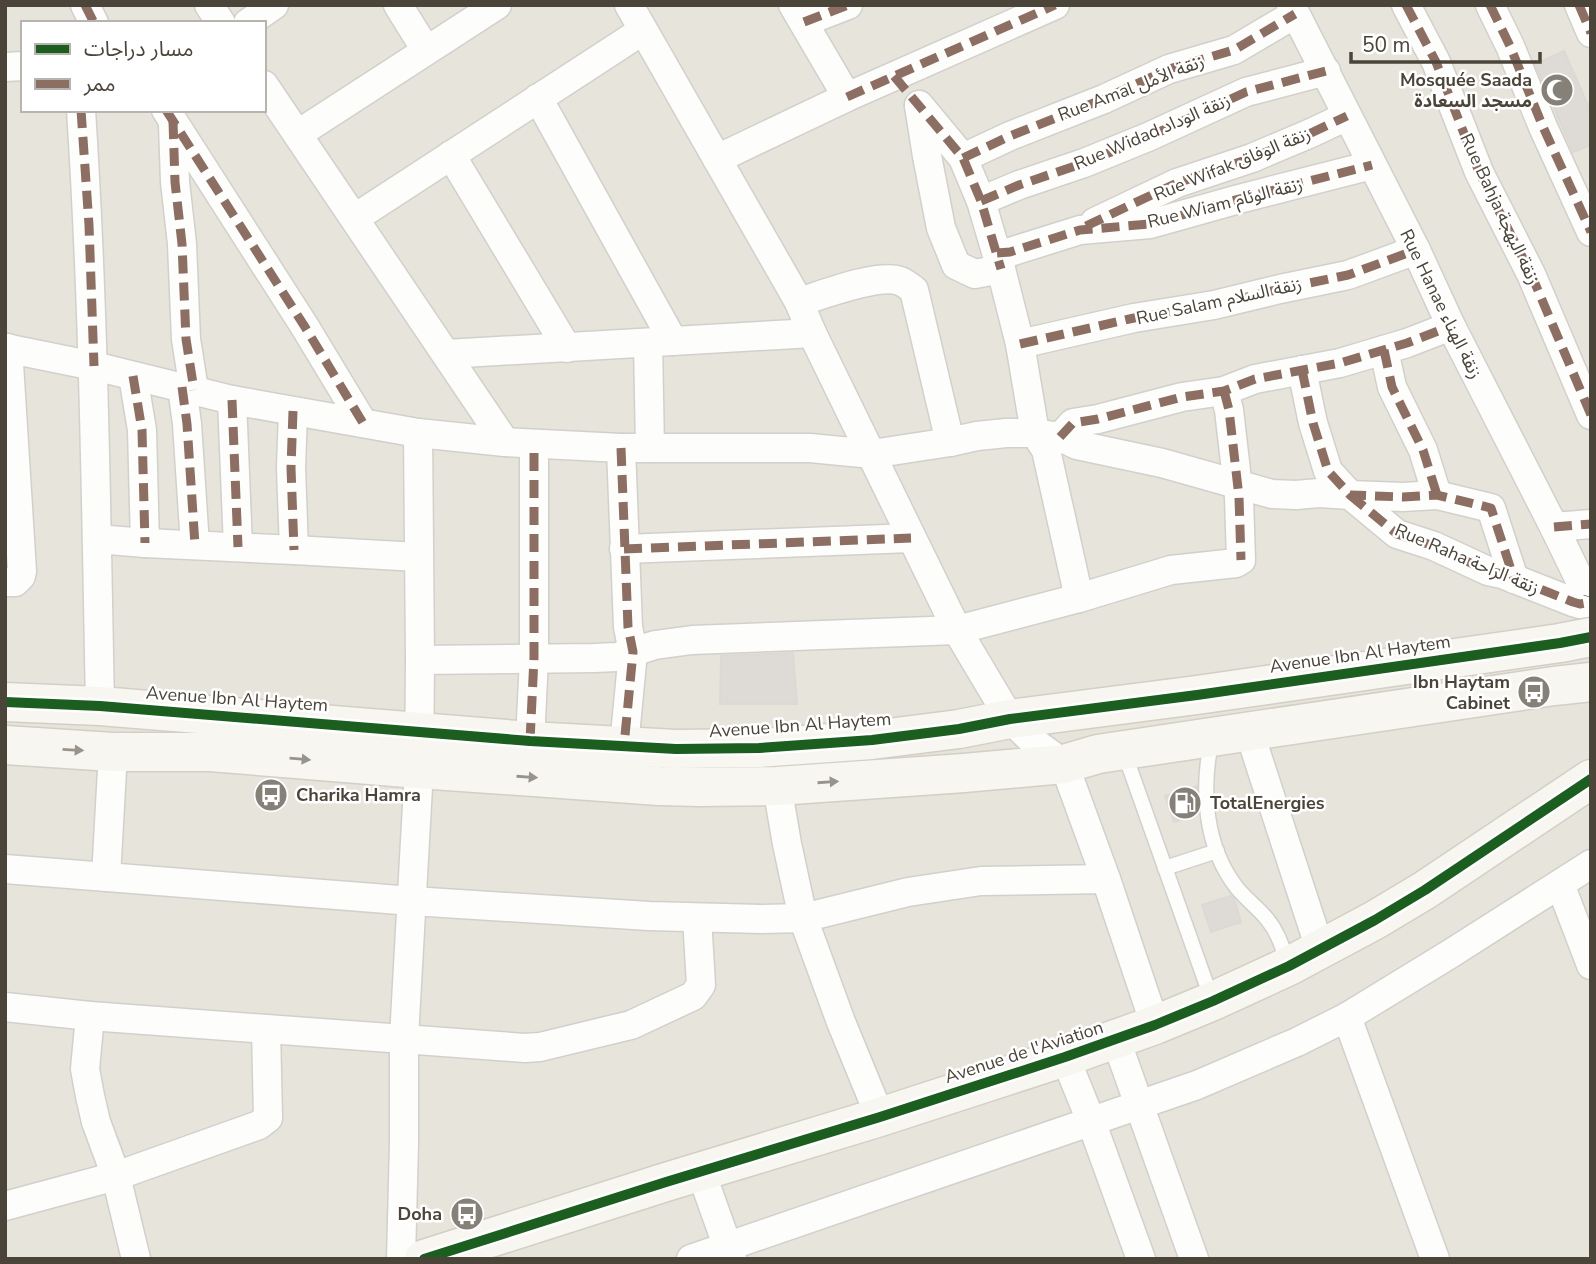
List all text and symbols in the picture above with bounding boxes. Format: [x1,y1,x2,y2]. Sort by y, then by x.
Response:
legend [21,21,266,112]
scale bar [1351,21,1540,65]
text: 50 m [1362,31,1411,59]
text: مسار دراجات [84,35,194,63]
street label: Rue Amal زنقة الأمل [1054,49,1208,127]
place label: Mosquée Saada مسجد السعادة [1400,68,1532,113]
text: ممر [83,70,115,98]
mosque icon: Mosquée Saada مسجد السعادة [1538,71,1576,109]
street label: Rue Widad زنقة الوداد [1070,88,1234,176]
street label: Rue Wifak زنقة الوفاق [1150,122,1314,206]
street label: Rue Bahja زنقة البهجة [1454,129,1546,289]
street label: Rue Wiam زنقة الوئام [1145,172,1306,236]
street label: Rue Hanae زنقة الهناء [1394,225,1488,383]
street label: Rue Salam زنقة السلام [1134,272,1304,332]
street label: Rue Raha زنقة الراحة [1391,518,1543,600]
street label: Avenue Ibn Al Haytem [1268,629,1452,679]
place label: Ibn Haytam Cabinet [1413,670,1510,715]
bus stop icon: Ibn Haytam Cabinet [1515,673,1553,711]
street label: Avenue Ibn Al Haytem [145,681,329,717]
street label: Avenue Ibn Al Haytem [708,707,892,743]
one-way arrow [63,744,85,755]
one-way arrow [290,754,312,765]
one-way arrow [517,772,539,783]
bus stop icon: Charika Hamra [252,776,290,814]
one-way arrow [817,776,839,787]
place label: Charika Hamra [296,783,421,807]
fuel station icon: TotalEnergies [1166,784,1204,822]
place label: TotalEnergies [1210,791,1325,815]
street label: Avenue de l'Aviation [942,1015,1106,1089]
bus stop icon: Doha [448,1195,486,1233]
place label: Doha [398,1202,442,1226]

